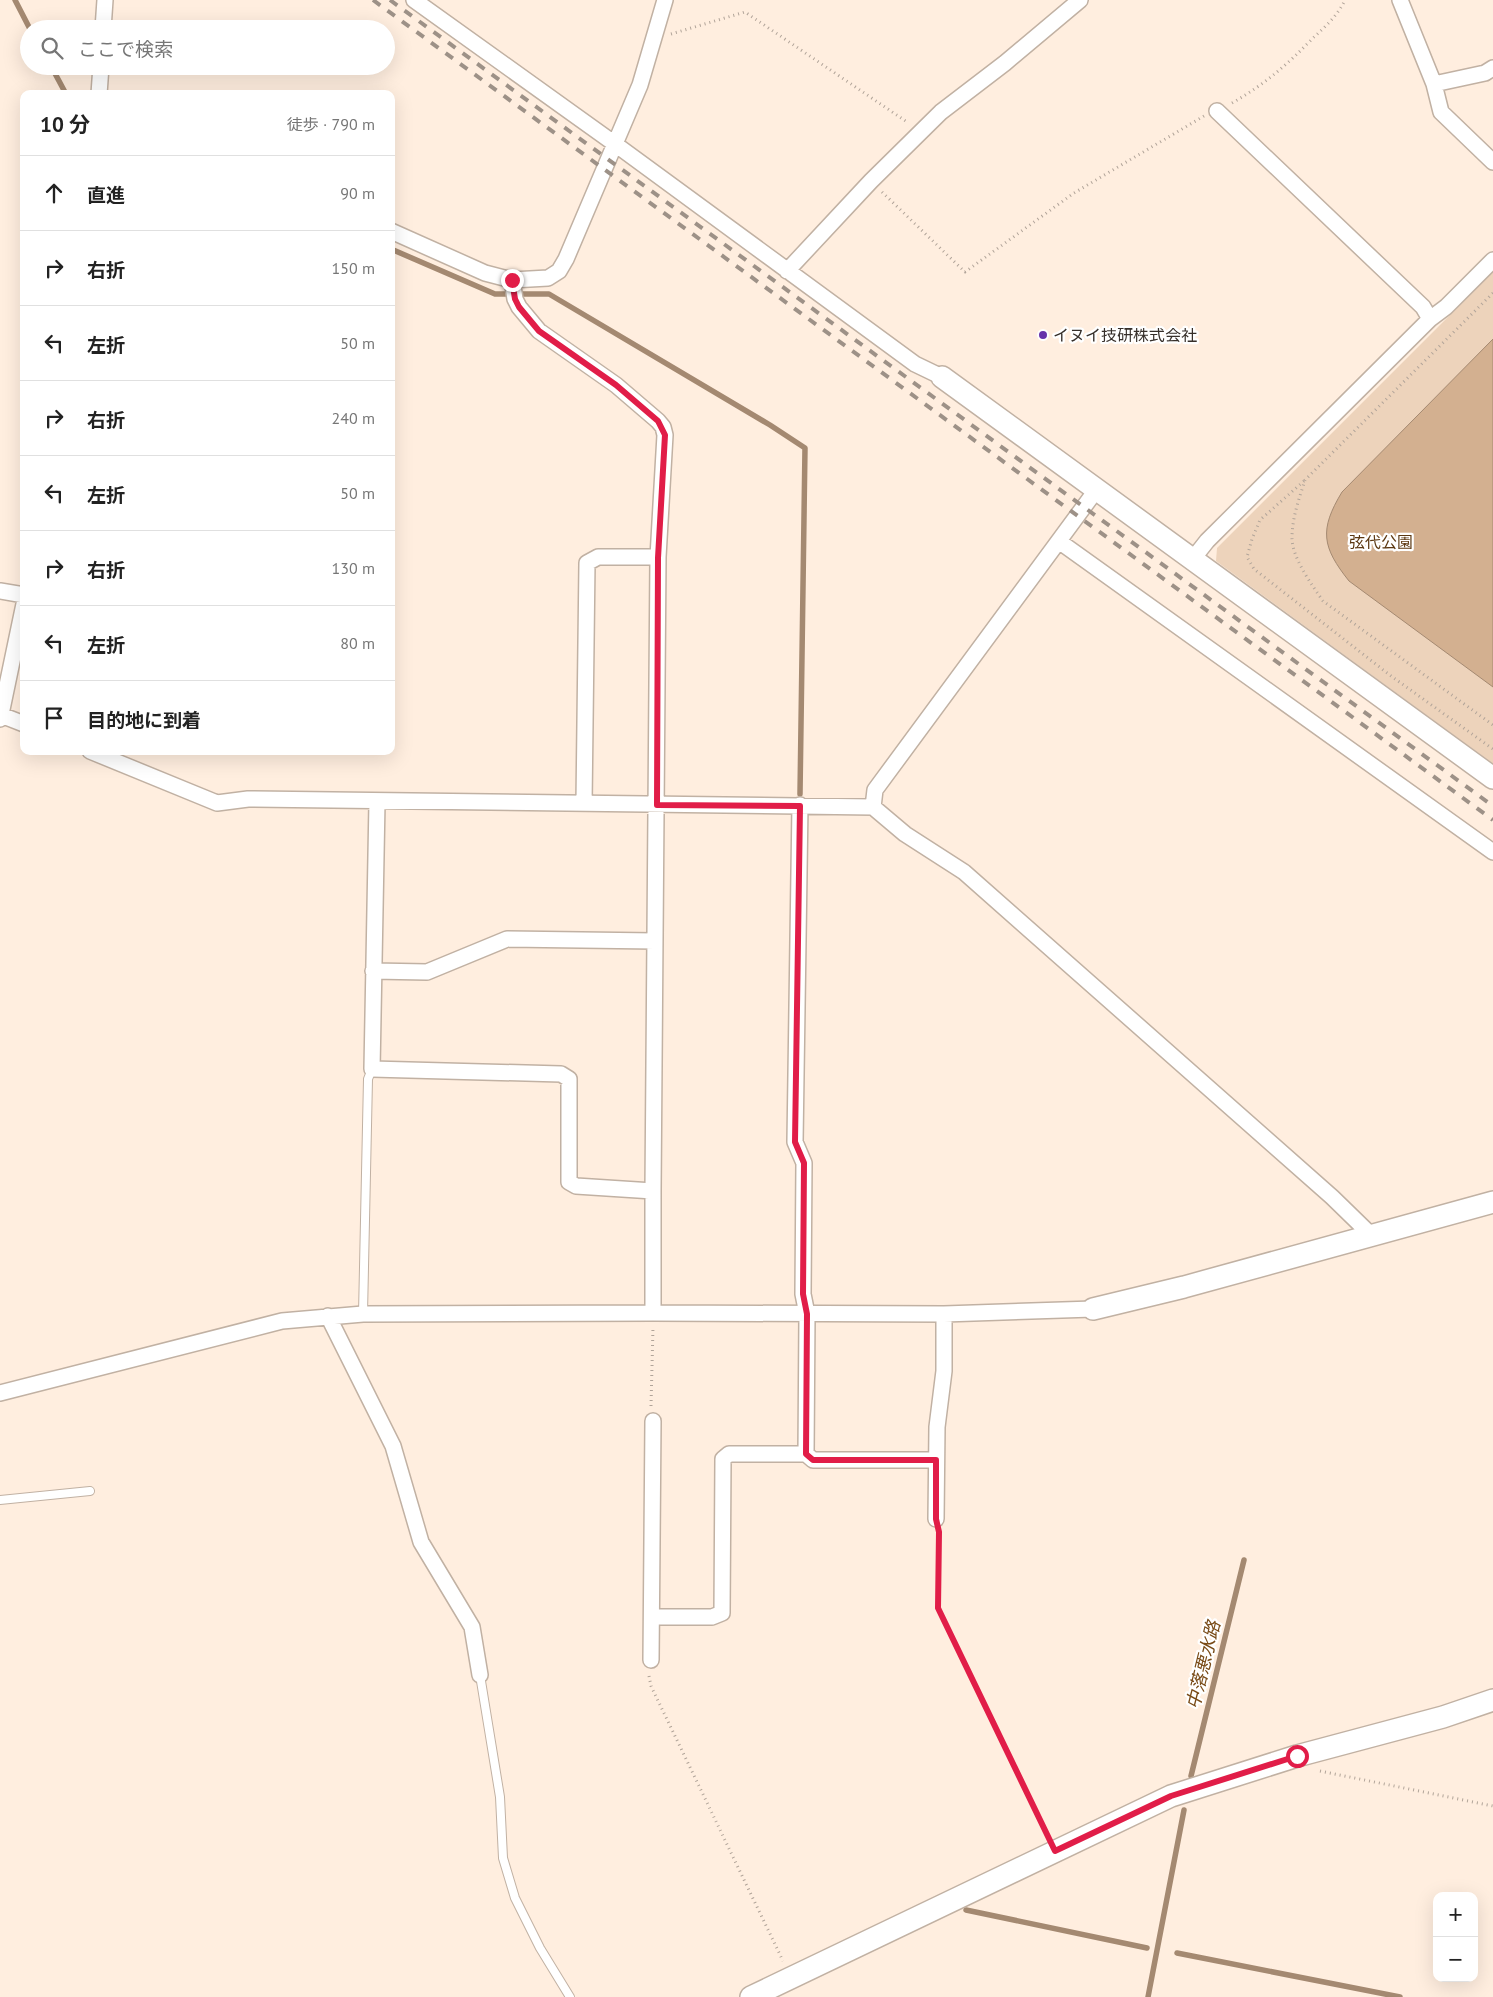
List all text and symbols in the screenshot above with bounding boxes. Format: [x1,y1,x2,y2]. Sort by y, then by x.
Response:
search box [20,20,395,75]
icon: search [38,34,66,62]
text: ここで検索 [78,37,173,61]
text: 10 分 [40,111,90,138]
text: 徒歩 · 790 m [287,114,375,134]
icon: ahead [40,179,68,207]
text: 直進 [87,183,125,207]
text: 90 m [340,183,375,203]
icon: right [40,254,68,282]
text: 右折 [87,258,125,282]
text: 150 m [332,258,375,278]
route end [501,269,524,292]
place label: イヌイ技研株式会社 [1053,325,1197,345]
icon: left [40,329,68,357]
marker: イヌイ技研株式会社 [1037,329,1049,341]
text: 左折 [87,333,125,357]
text: 50 m [340,333,375,353]
icon: right [40,404,68,432]
text: 右折 [87,408,125,432]
text: 240 m [332,408,375,428]
icon: left [40,479,68,507]
text: 左折 [87,483,125,507]
text: 50 m [340,483,375,503]
park label: 弦代公園 [1349,532,1413,552]
icon: right [40,554,68,582]
text: 右折 [87,558,125,582]
text: 130 m [332,558,375,578]
icon: left [40,629,68,657]
text: 左折 [87,633,125,657]
text: 80 m [340,633,375,653]
icon: arrive [40,704,68,732]
text: 目的地に到着 [87,708,201,732]
water label: 中落悪水路 [1181,1617,1226,1711]
route start [1286,1745,1309,1768]
map controls [1433,1892,1478,1982]
button: + [1433,1892,1478,1937]
button: − [1433,1937,1478,1982]

